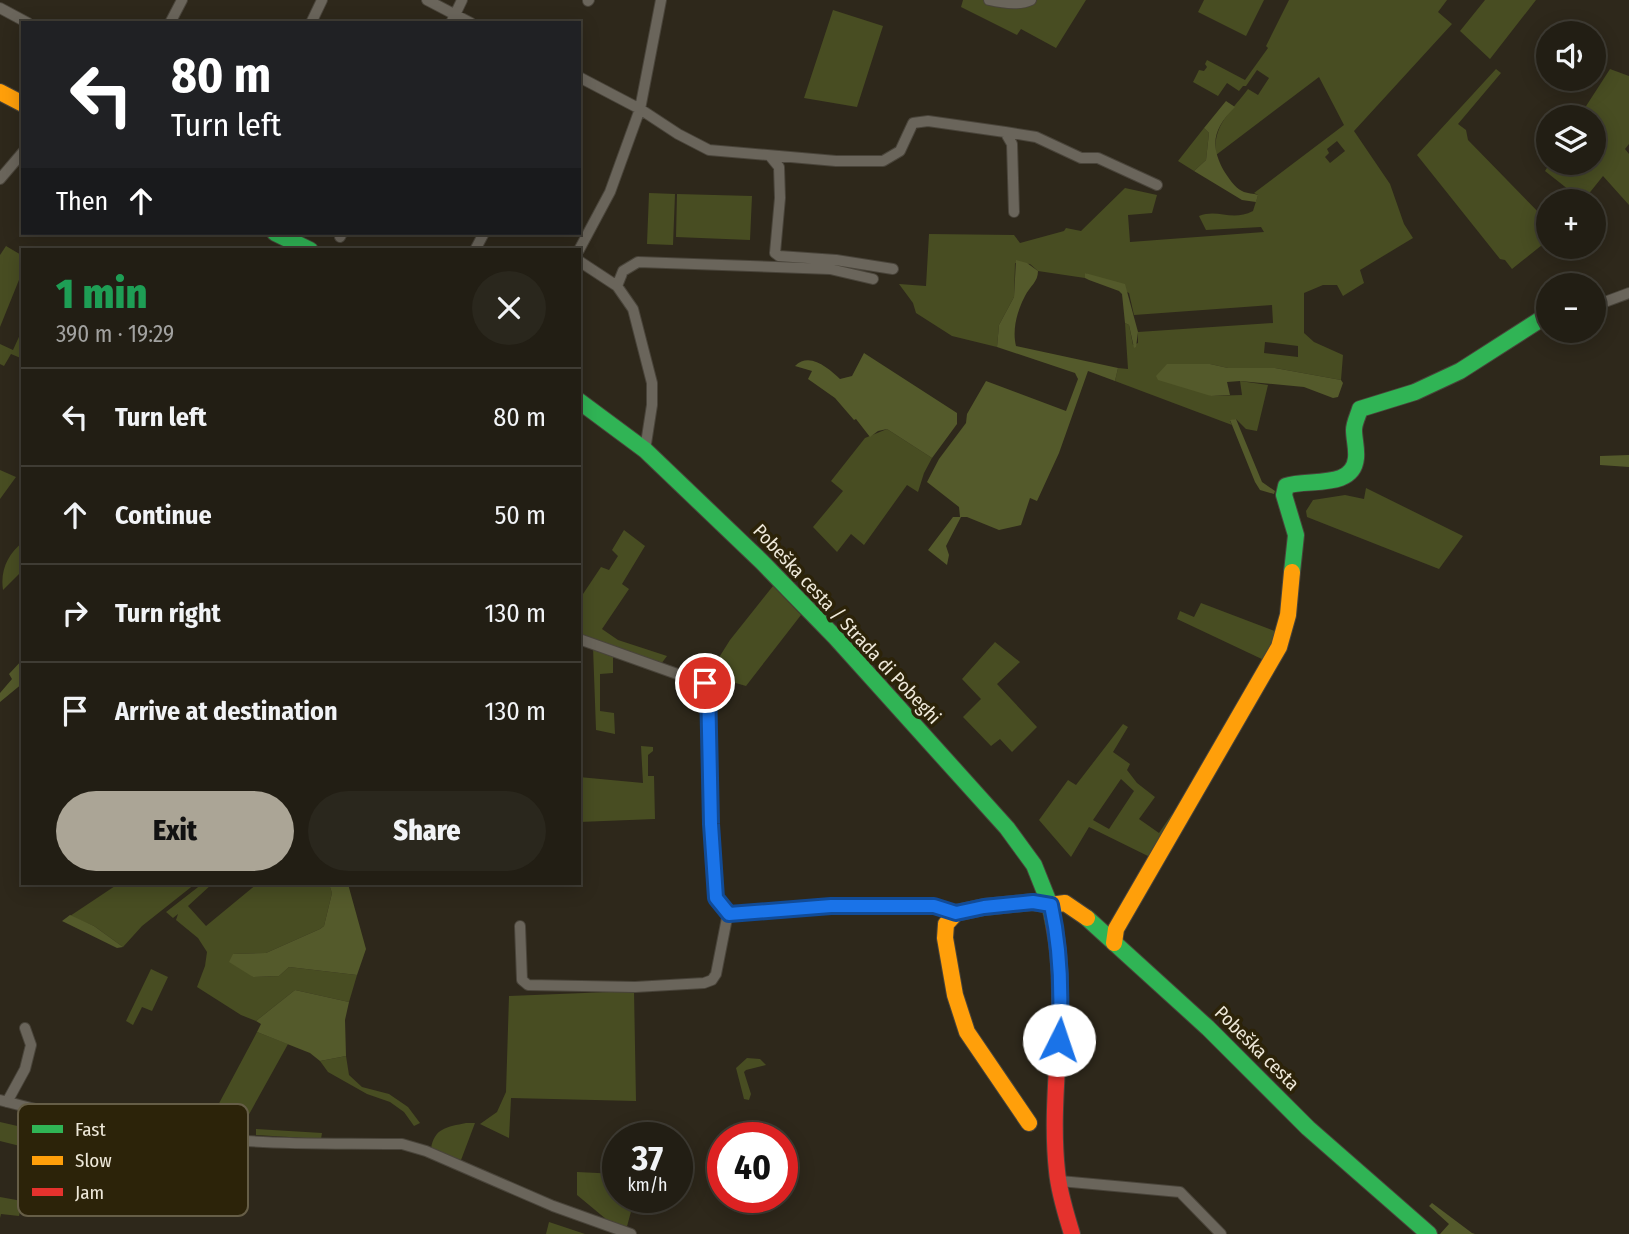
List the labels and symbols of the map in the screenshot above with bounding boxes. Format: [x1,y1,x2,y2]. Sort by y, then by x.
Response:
street label: Pobeška cesta / Strada di Pobeghi [748,519,946,729]
pin [675,653,735,713]
street label: Pobeška cesta [1210,1001,1304,1095]
position arrow [1022,1003,1096,1077]
legend [18,1104,248,1216]
text: Fast [75,1118,106,1141]
speed limit sign: 40 [707,1122,798,1213]
text: Slow [75,1149,112,1172]
text: Jam [75,1181,104,1204]

